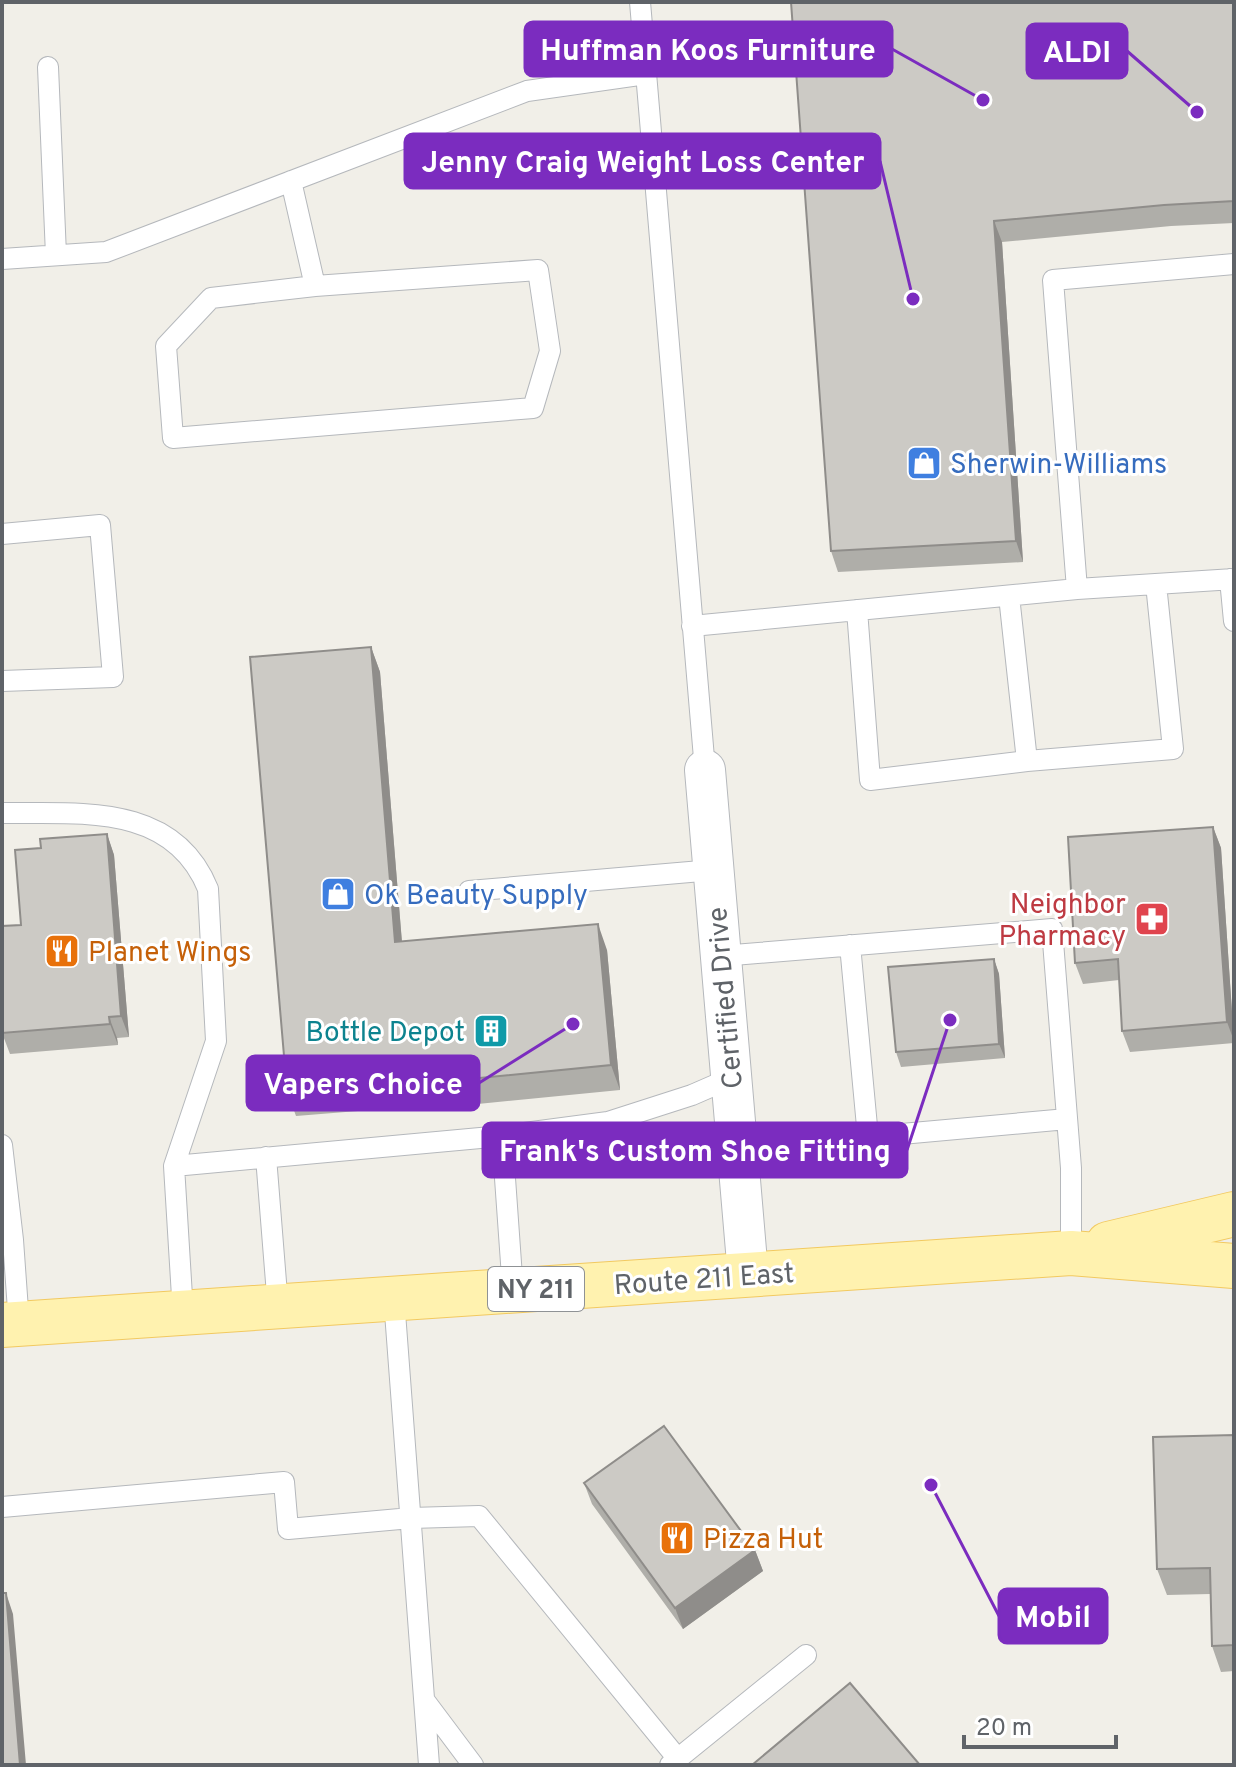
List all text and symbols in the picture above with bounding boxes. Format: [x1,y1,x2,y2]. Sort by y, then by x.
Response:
callout: Huffman Koos Furniture [525,22,892,76]
callout: ALDI [1027,24,1127,78]
text: Huffman Koos Furniture [540,34,876,71]
text: ALDI [1043,36,1111,73]
callout: Jenny Craig Weight Loss Center [405,134,880,188]
text: Jenny Craig Weight Loss Center [421,146,865,183]
shop icon: Sherwin-Williams [905,444,943,482]
place label: Sherwin-Williams [950,448,1167,484]
shop icon: Ok Beauty Supply [319,875,357,913]
place label: Ok Beauty Supply [364,879,588,915]
place label: Neighbor Pharmacy [999,888,1126,956]
pharmacy icon: Neighbor Pharmacy [1133,900,1171,938]
street label: Certified Drive [701,905,753,1090]
restaurant icon: Planet Wings [43,932,81,970]
place label: Planet Wings [88,936,251,972]
building icon: Bottle Depot [472,1012,510,1050]
place label: Bottle Depot [306,1016,465,1052]
callout: Vapers Choice [247,1056,479,1110]
text: Vapers Choice [263,1068,463,1105]
callout: Frank's Custom Shoe Fitting [483,1123,907,1177]
text: Frank's Custom Shoe Fitting [499,1135,891,1172]
street label: Route 211 East [613,1257,796,1305]
road number: NY 211 [488,1267,584,1311]
restaurant icon: Pizza Hut [658,1519,696,1557]
place label: Pizza Hut [703,1523,823,1559]
callout: Mobil [999,1589,1107,1643]
text: Mobil [1015,1601,1091,1638]
scale bar [964,1699,1116,1749]
text: 20 m [976,1714,1032,1744]

